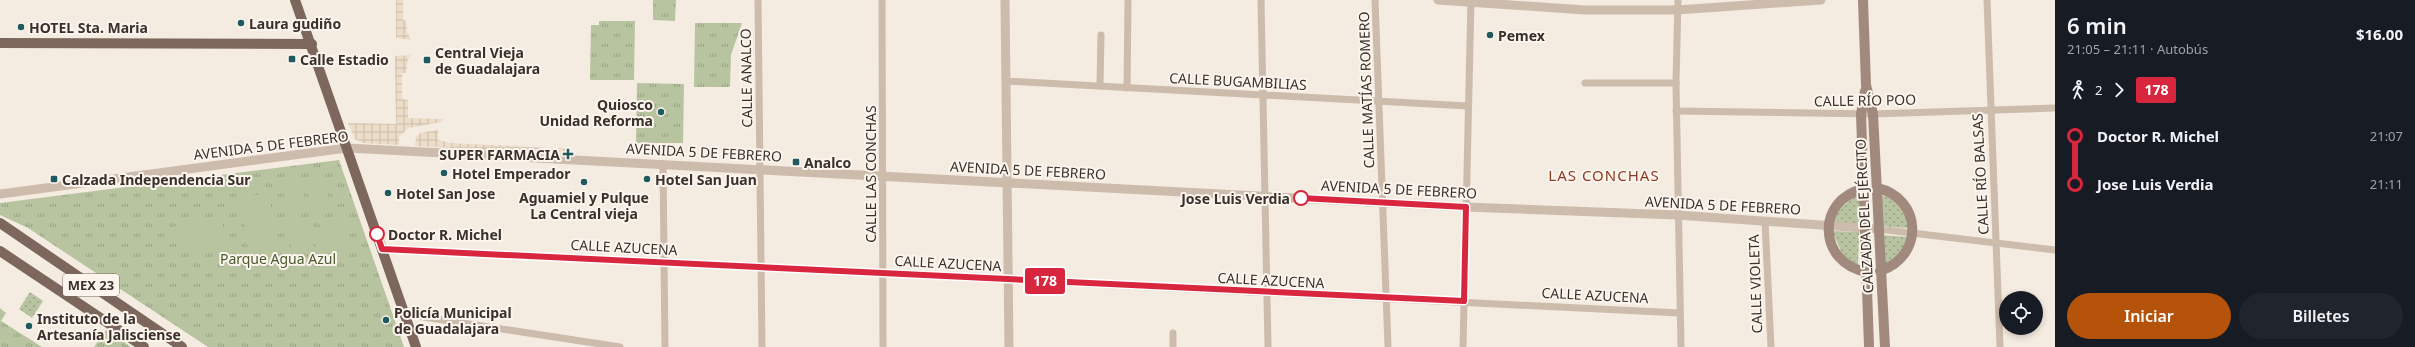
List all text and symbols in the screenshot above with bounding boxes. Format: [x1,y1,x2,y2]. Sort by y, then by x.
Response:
text: 6 min [2067,10,2127,40]
street label: CALLE MATÍAS ROMERO [1354,11,1378,169]
place label: Laura gudiño [249,14,341,33]
place label: HOTEL Sta. Maria [29,18,148,37]
marker: Laura gudiño [236,18,246,28]
marker: HOTEL Sta. Maria [16,22,26,32]
text: $16.00 [2356,24,2403,44]
place label: Pemex [1498,26,1546,45]
street label: CALLE ANALCO [736,28,756,128]
marker: Pemex [1485,30,1495,40]
text: 21:05 – 21:11 · Autobús [2067,40,2208,58]
place label: Central Vieja de Guadalajara [435,43,540,78]
place label: Calle Estadio [300,50,389,69]
marker: Calle Estadio [287,54,297,64]
marker: Central Vieja de Guadalajara [422,55,432,65]
street label: CALLE BUGAMBILIAS [1169,68,1308,94]
icon: walk [2067,79,2089,101]
icon: forward [2108,79,2130,101]
text: 178 [2144,80,2168,99]
text: 2 [2095,81,2102,99]
street label: CALLE RÍO POO [1814,90,1916,110]
place label: Quiosco Unidad Reforma [539,95,653,130]
street label: CALLE LAS CONCHAS [861,105,880,243]
marker: Quiosco Unidad Reforma [656,107,666,117]
street label: CALLE RÍO BALSAS [1967,112,1993,235]
street label: AVENIDA 5 DE FEBRERO [192,126,350,164]
text: Doctor R. Michel [2097,126,2219,146]
text: 21:07 [2370,127,2403,145]
street label: AVENIDA 5 DE FEBRERO [626,138,782,166]
street label: CALZADA DEL EJÉRCITO [1850,138,1878,294]
place label: SUPER FARMACIA [439,145,560,164]
marker: SUPER FARMACIA [563,149,573,159]
place label: Analco [804,153,852,172]
street label: AVENIDA 5 DE FEBRERO [950,156,1106,184]
marker: Analco [791,157,801,167]
place label: Hotel Emperador [452,164,571,183]
district label: LAS CONCHAS [1548,165,1660,185]
marker: Hotel Emperador [439,168,449,178]
place label: Calzada Independencia Sur [62,170,251,189]
place label: Hotel San Juan [655,170,757,189]
marker: Calzada Independencia Sur [49,174,59,184]
marker: Hotel San Juan [642,174,652,184]
text: Jose Luis Verdia [2097,174,2214,194]
street label: AVENIDA 5 DE FEBRERO [1321,175,1477,203]
text: 21:11 [2370,175,2403,193]
marker: Aguamiel y Pulque La Central vieja [579,177,589,187]
place label: Hotel San Jose [396,184,495,203]
marker: Hotel San Jose [383,188,393,198]
place label: Aguamiel y Pulque La Central vieja [519,188,649,223]
place label: Jose Luis Verdia [1179,189,1290,208]
marker: Jose Luis Verdia [1293,190,1309,206]
street label: AVENIDA 5 DE FEBRERO [1645,191,1801,219]
place label: Doctor R. Michel [388,225,502,244]
marker: Doctor R. Michel [369,226,385,242]
street label: CALLE VIOLETA [1744,234,1766,334]
street label: CALLE AZUCENA [570,235,678,259]
park label: Parque Agua Azul [220,249,336,268]
street label: CALLE AZUCENA [894,251,1002,275]
line badge: 178 [1022,268,1068,294]
street label: CALLE AZUCENA [1217,268,1325,292]
text: 178 [1033,271,1057,290]
road number: MEX 23 [63,274,119,296]
street label: CALLE AZUCENA [1541,283,1649,307]
map controls [1999,291,2043,335]
button: locate [1999,291,2043,335]
button: Iniciar [2067,293,2231,339]
button: Billetes [2239,293,2403,339]
place label: Policía Municipal de Guadalajara [394,303,512,338]
place label: Instituto de la Artesanía Jalisciense [37,309,181,344]
marker: Policía Municipal de Guadalajara [381,315,391,325]
marker: Instituto de la Artesanía Jalisciense [24,321,34,331]

